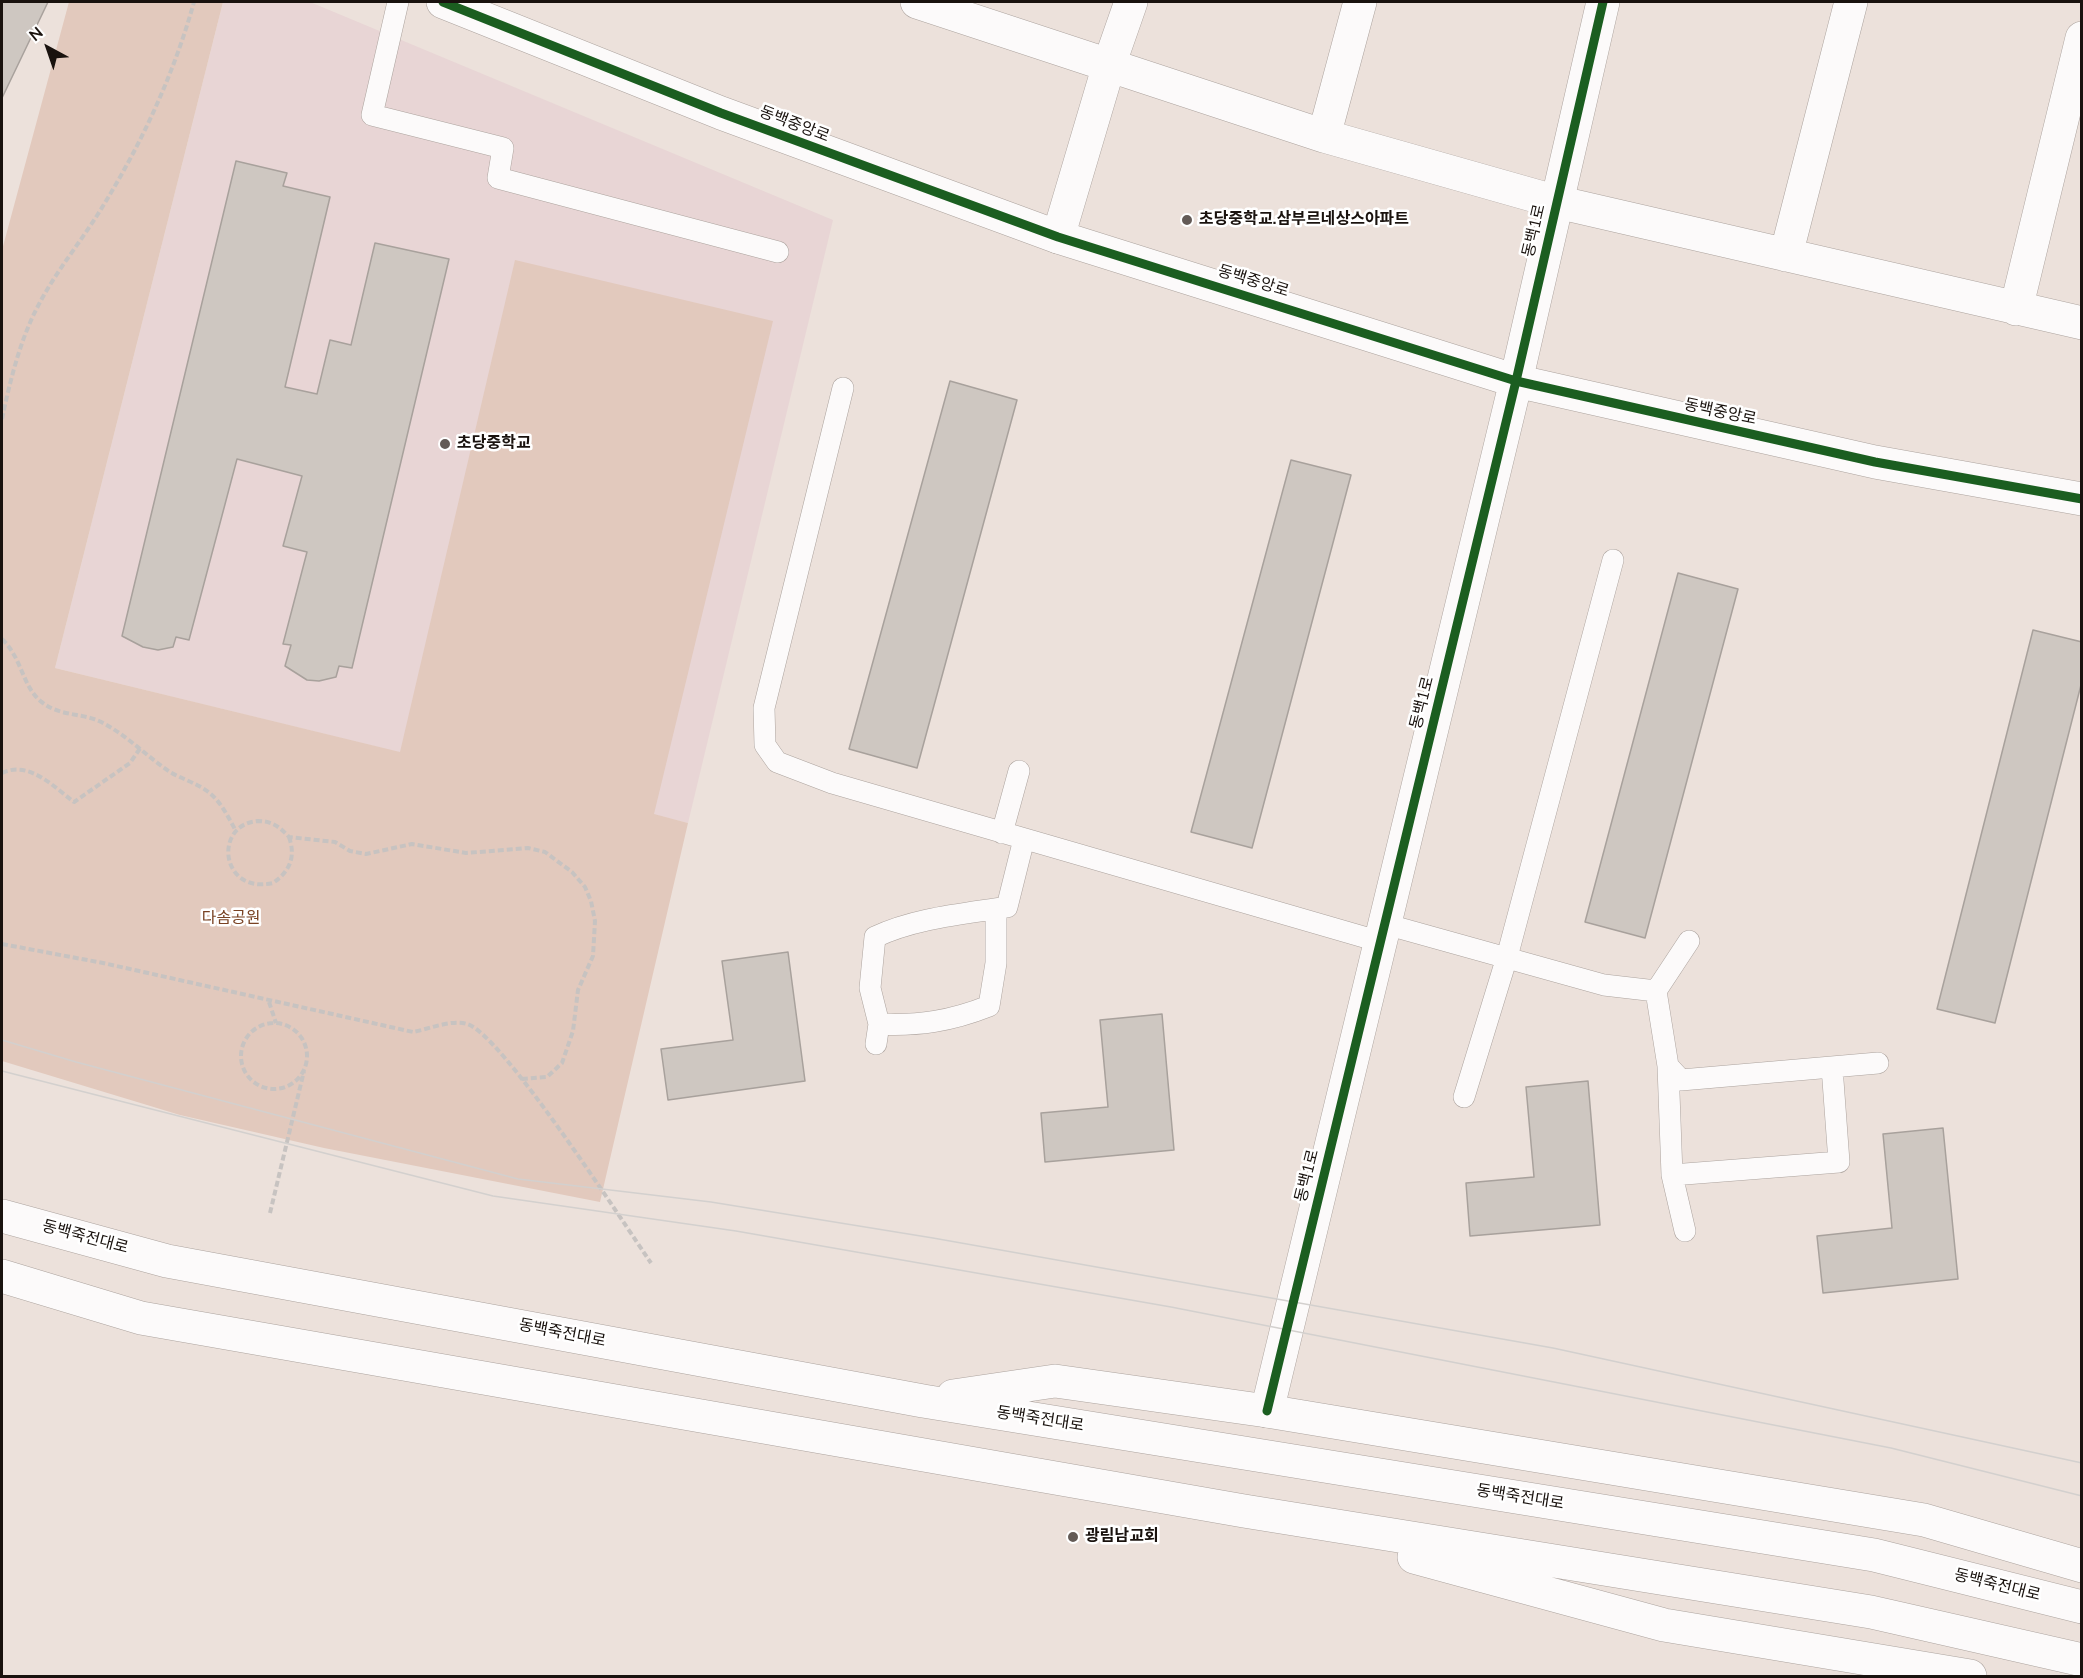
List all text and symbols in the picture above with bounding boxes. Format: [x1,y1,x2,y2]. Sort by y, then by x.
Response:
north arrow [18,18,78,78]
text: N [25,22,48,46]
street label: 동백중앙로 [756,103,832,147]
street label: 동백1로 [1520,203,1550,259]
place label: 초당중학교.삼부르네상스아파트 [1199,210,1409,230]
marker: 초당중학교.삼부르네상스아파트 [1180,213,1194,227]
street label: 동백중앙로 [1215,262,1291,302]
street label: 동백중앙로 [1682,396,1758,430]
place label: 초당중학교 [457,434,531,454]
marker: 초당중학교 [438,437,452,451]
street label: 동백1로 [1407,675,1439,731]
park label: 다솜공원 [202,909,260,929]
street label: 동백1로 [1292,1148,1324,1204]
street label: 동백죽전대로 [40,1217,130,1259]
street label: 동백죽전대로 [517,1316,607,1352]
street label: 동백죽전대로 [995,1404,1085,1436]
street label: 동백죽전대로 [1475,1482,1565,1514]
place label: 광림남교회 [1085,1527,1159,1547]
marker: 광림남교회 [1066,1530,1080,1544]
street label: 동백죽전대로 [1952,1566,2042,1606]

